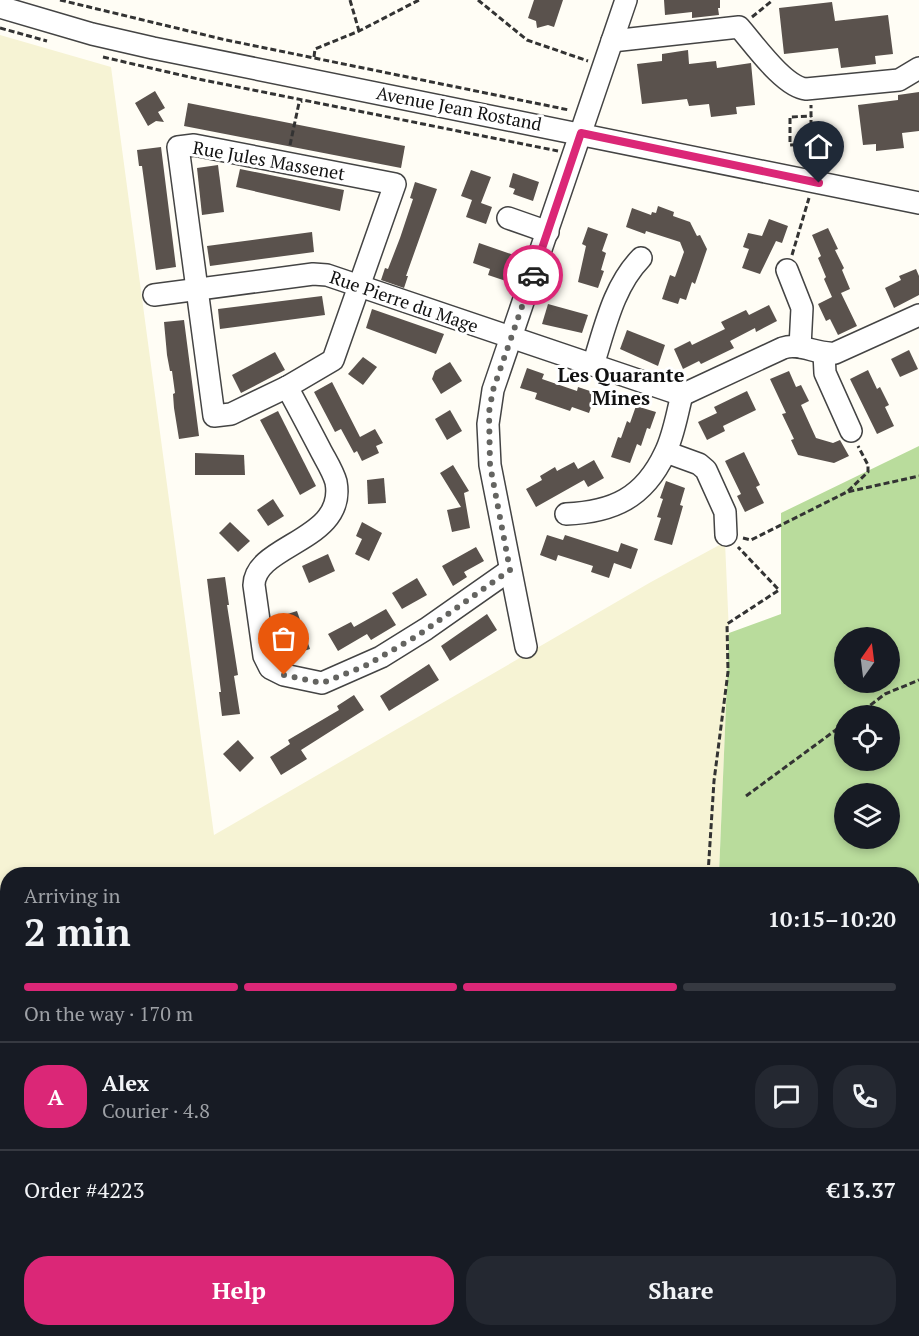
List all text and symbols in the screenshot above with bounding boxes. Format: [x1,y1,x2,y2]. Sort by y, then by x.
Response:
street label: Avenue Jean Rostand [374,80,544,136]
pin [793,121,844,183]
icon: home [802,130,835,163]
street label: Rue Jules Massenet [191,135,347,185]
courier [503,245,563,305]
icon: car [517,259,550,292]
street label: Rue Pierre du Mage [327,264,482,338]
district label: Les Quarante Mines [558,361,685,411]
pin [258,613,309,675]
icon: bag [267,622,300,655]
north arrow [834,627,900,693]
map controls [834,627,900,849]
button: locate [834,705,900,771]
button: layers [834,783,900,849]
text: Arriving in [24,882,120,909]
text: 10:15–10:20 [768,904,896,933]
text: 2 min [24,905,131,957]
text: On the way · 170 m [24,1000,193,1027]
button: chat [755,1065,818,1128]
button: phone [833,1065,896,1128]
text: Alex [102,1068,149,1097]
text: A [47,1082,64,1111]
text: Courier · 4.8 [102,1097,210,1124]
text: Order #4223 [24,1175,144,1204]
text: €13.37 [827,1175,896,1204]
button: Help [24,1256,454,1325]
button: Share [466,1256,896,1325]

